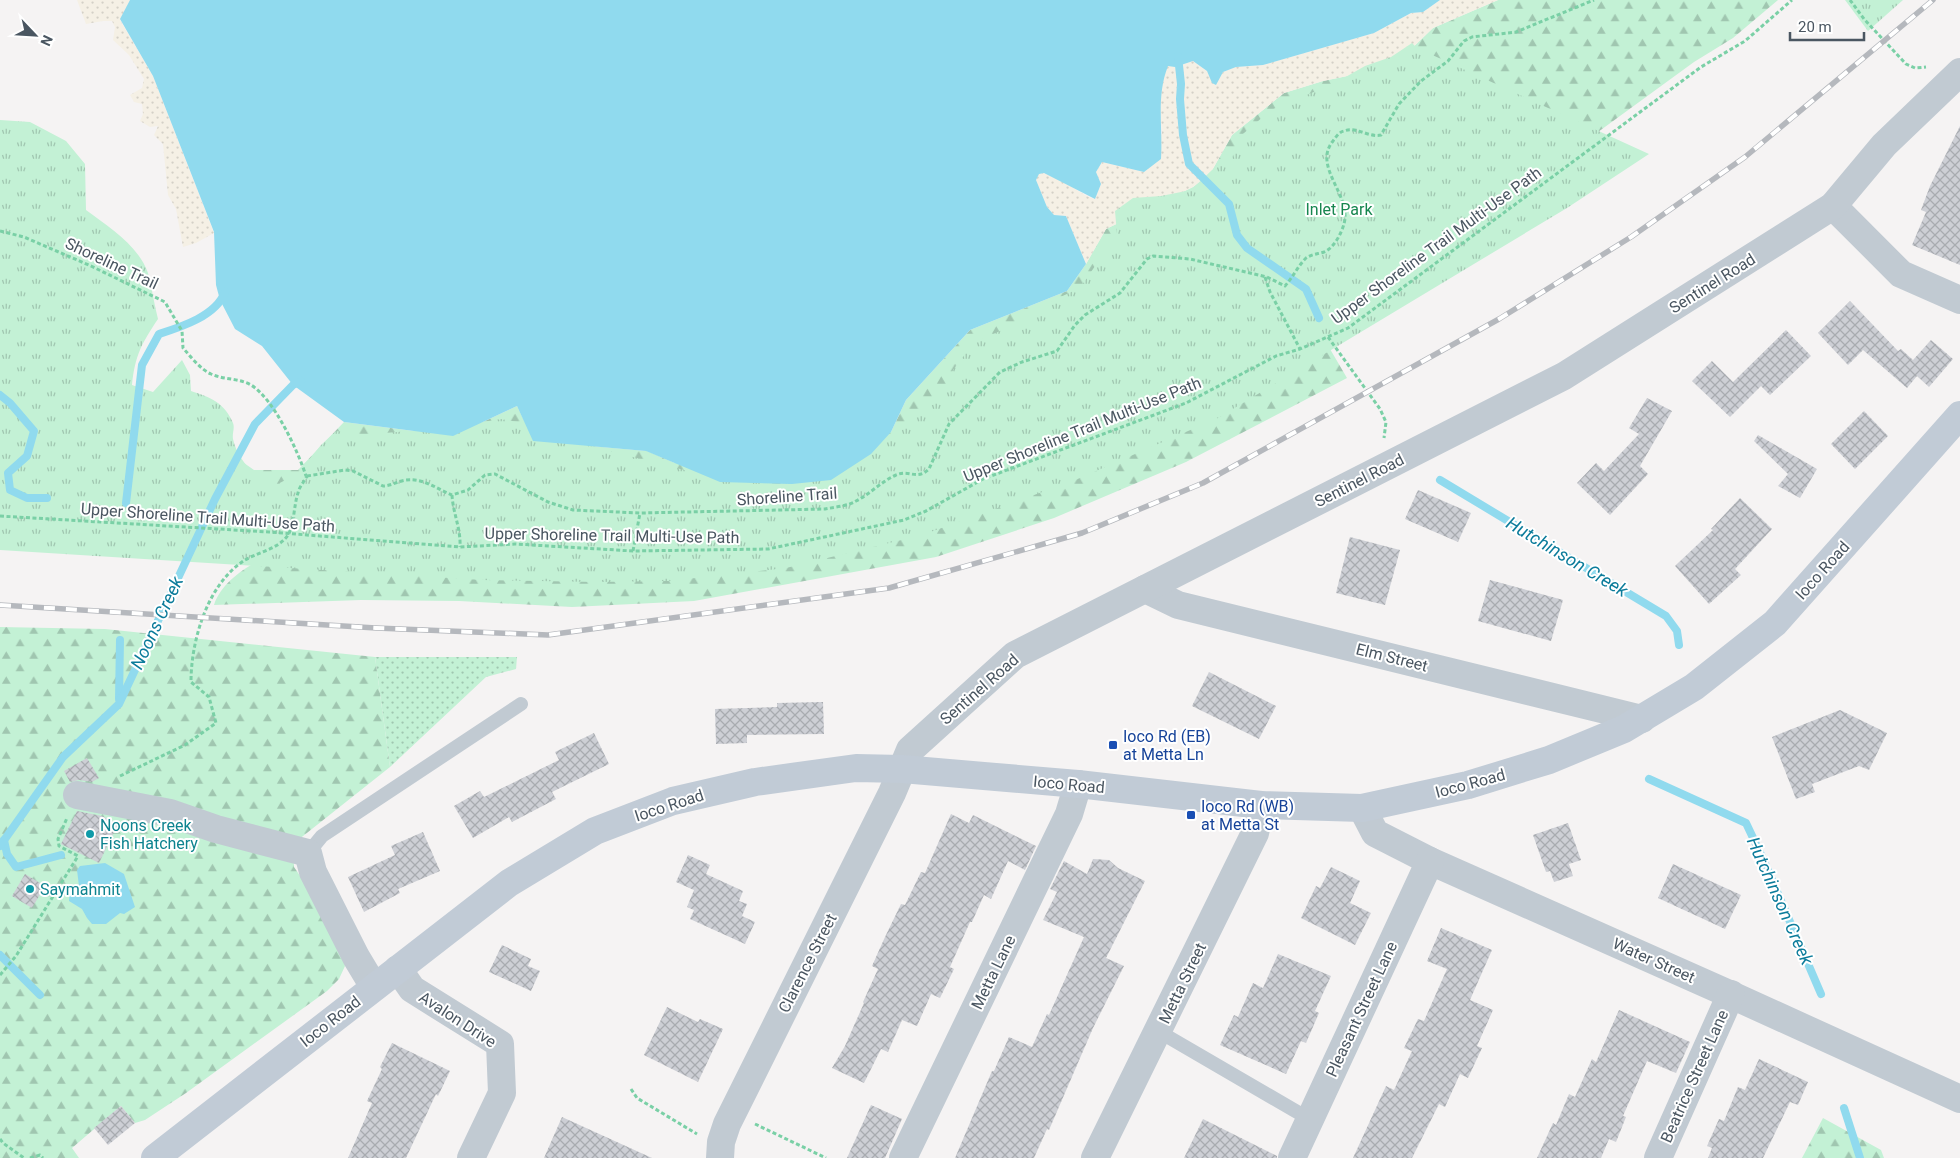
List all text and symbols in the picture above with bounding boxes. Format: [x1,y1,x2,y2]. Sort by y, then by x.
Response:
north arrow [10,10,60,60]
scale bar [1790,10,1864,42]
text: 20 m [1798,18,1832,36]
text: N [37,33,56,48]
street label: Upper Shoreline Trail Multi-Use Path [1328,163,1545,328]
park label: Inlet Park [1305,200,1373,219]
street label: Shoreline Trail [62,234,161,293]
street label: Sentinel Road [1666,249,1759,317]
street label: Upper Shoreline Trail Multi-Use Path [961,373,1204,486]
street label: Sentinel Road [1311,450,1407,511]
street label: Shoreline Trail [736,484,838,509]
street label: Upper Shoreline Trail Multi-Use Path [80,499,336,536]
water label: Hutchinson Creek [1503,512,1633,602]
street label: Upper Shoreline Trail Multi-Use Path [484,524,740,547]
street label: Ioco Road [1791,537,1853,603]
water label: Noons Creek [126,572,188,673]
street label: Elm Street [1354,639,1430,676]
street label: Sentinel Road [936,650,1022,729]
place label: Ioco Rd (EB) at Metta Ln [1123,727,1211,764]
marker: Ioco Rd (EB) at Metta Ln [1107,739,1119,751]
street label: Ioco Road [1433,765,1507,802]
street label: Ioco Road [1032,772,1105,797]
street label: Ioco Road [632,785,706,826]
place label: Ioco Rd (WB) at Metta St [1201,797,1294,834]
marker: Ioco Rd (WB) at Metta St [1185,809,1197,821]
place label: Noons Creek Fish Hatchery [100,816,198,853]
marker: Noons Creek Fish Hatchery [84,828,96,840]
water label: Hutchinson Creek [1743,834,1819,969]
place label: Saymahmit [40,880,120,899]
marker: Saymahmit [24,883,36,895]
street label: Clarence Street [774,911,841,1016]
street label: Metta Lane [967,932,1020,1012]
street label: Water Street [1610,934,1698,987]
street label: Pleasant Street Lane [1322,939,1401,1080]
street label: Metta Street [1155,940,1210,1027]
street label: Avalon Drive [416,987,500,1051]
street label: Ioco Road [296,992,364,1051]
street label: Beatrice Street Lane [1657,1007,1732,1146]

